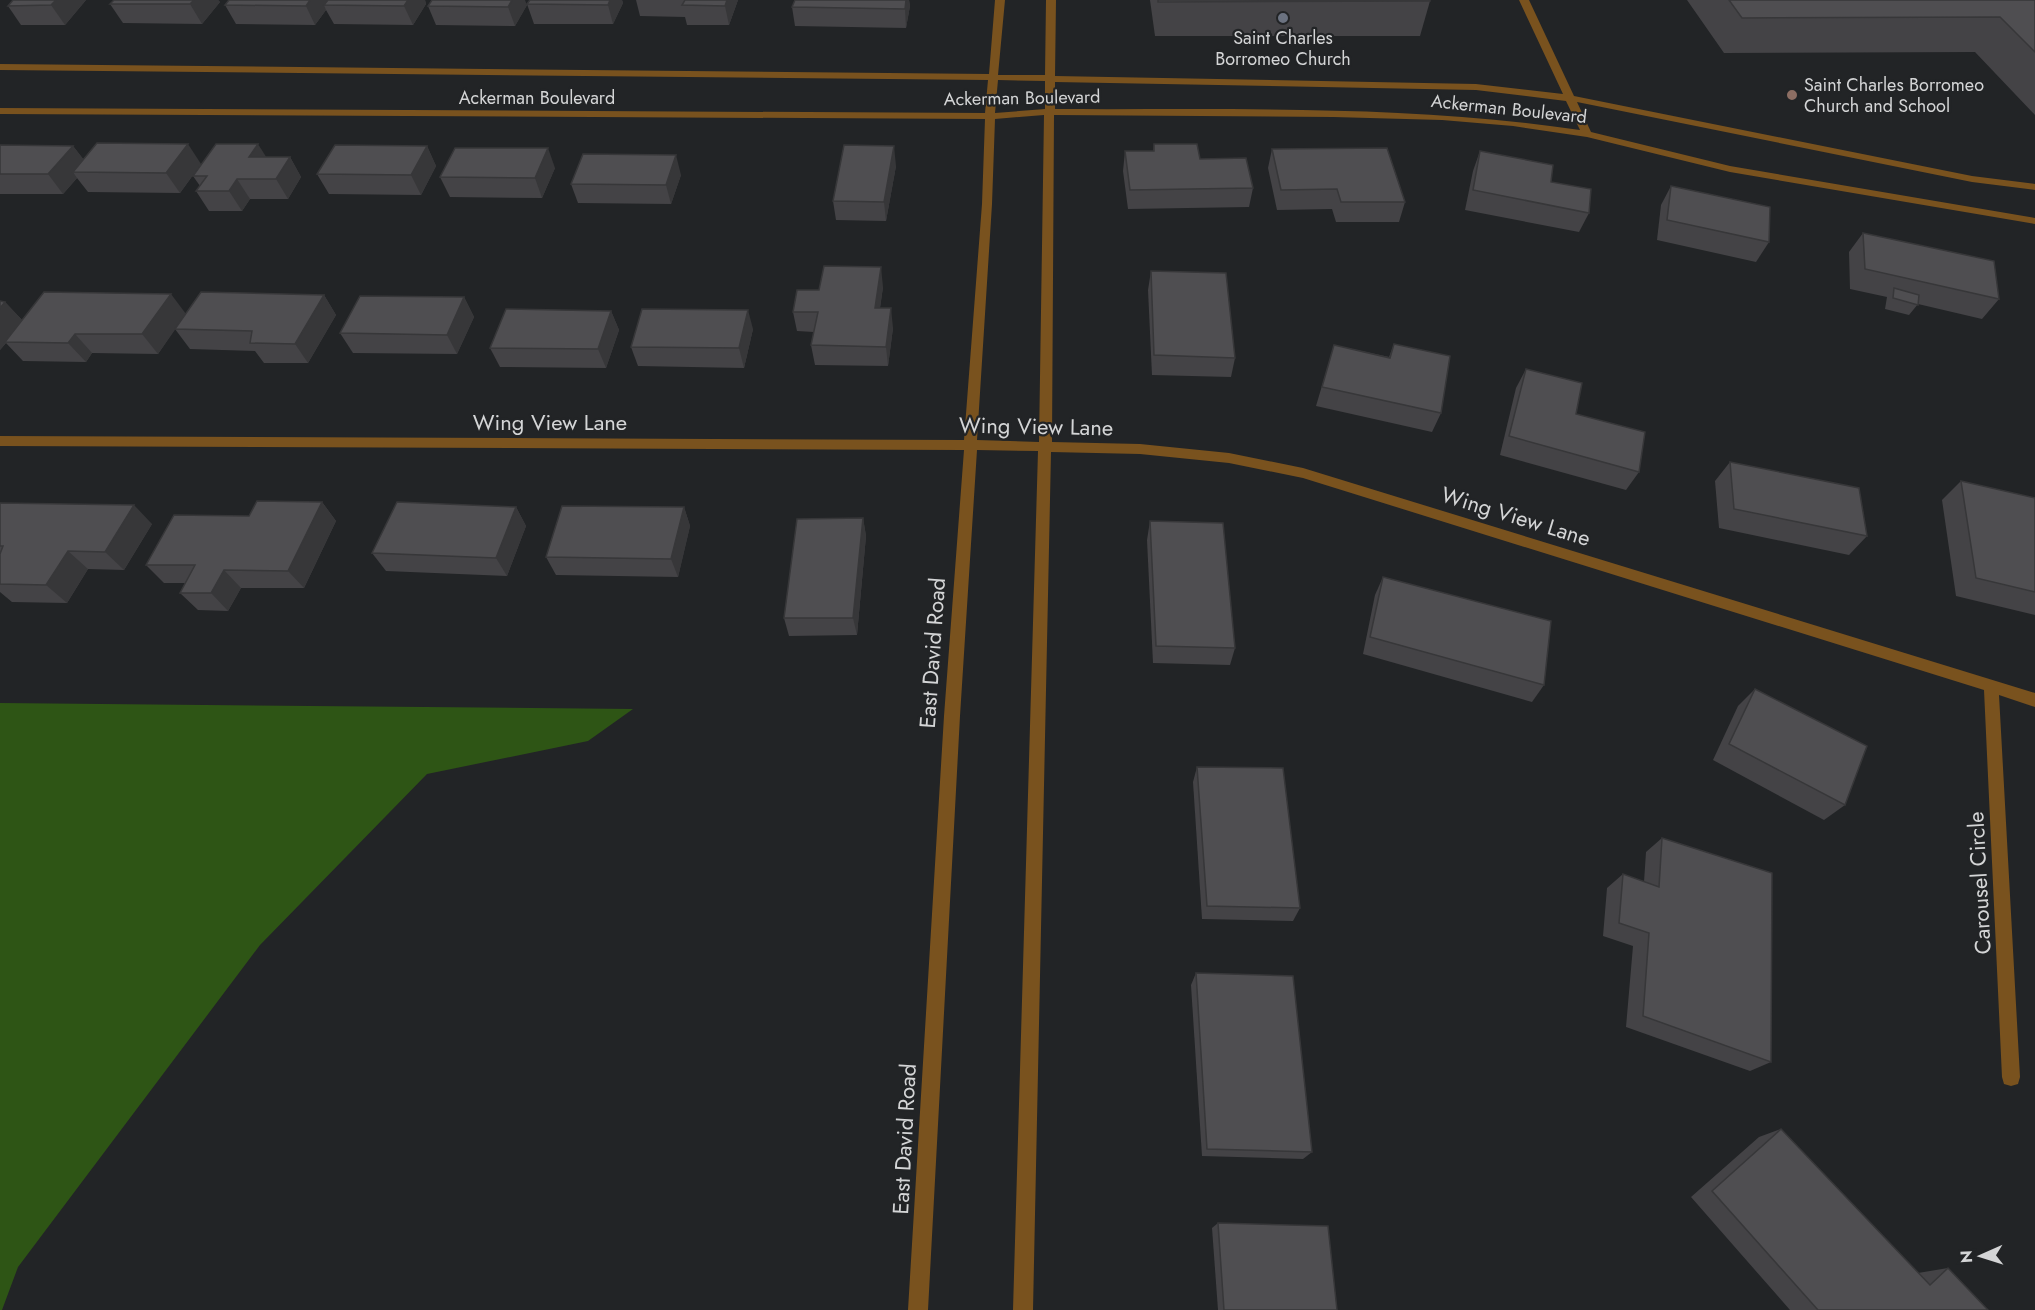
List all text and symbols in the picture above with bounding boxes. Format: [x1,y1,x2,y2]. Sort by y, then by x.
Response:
marker: Saint Charles Borromeo Church [1276,11,1290,25]
place label: Saint Charles Borromeo Church [1215,25,1351,72]
place label: Saint Charles Borromeo Church and School [1804,72,1984,119]
street label: Ackerman Boulevard [943,84,1101,112]
street label: Ackerman Boulevard [459,85,615,111]
street label: Ackerman Boulevard [1430,88,1588,130]
marker: Saint Charles Borromeo Church and School [1785,88,1799,102]
street label: Wing View Lane [473,406,627,438]
street label: Wing View Lane [959,409,1113,443]
street label: Wing View Lane [1438,478,1594,554]
street label: East David Road [911,577,953,729]
street label: Carousel Circle [1959,811,1999,955]
street label: East David Road [884,1063,924,1215]
north arrow [1951,1226,2011,1286]
text: N [1955,1250,1978,1264]

